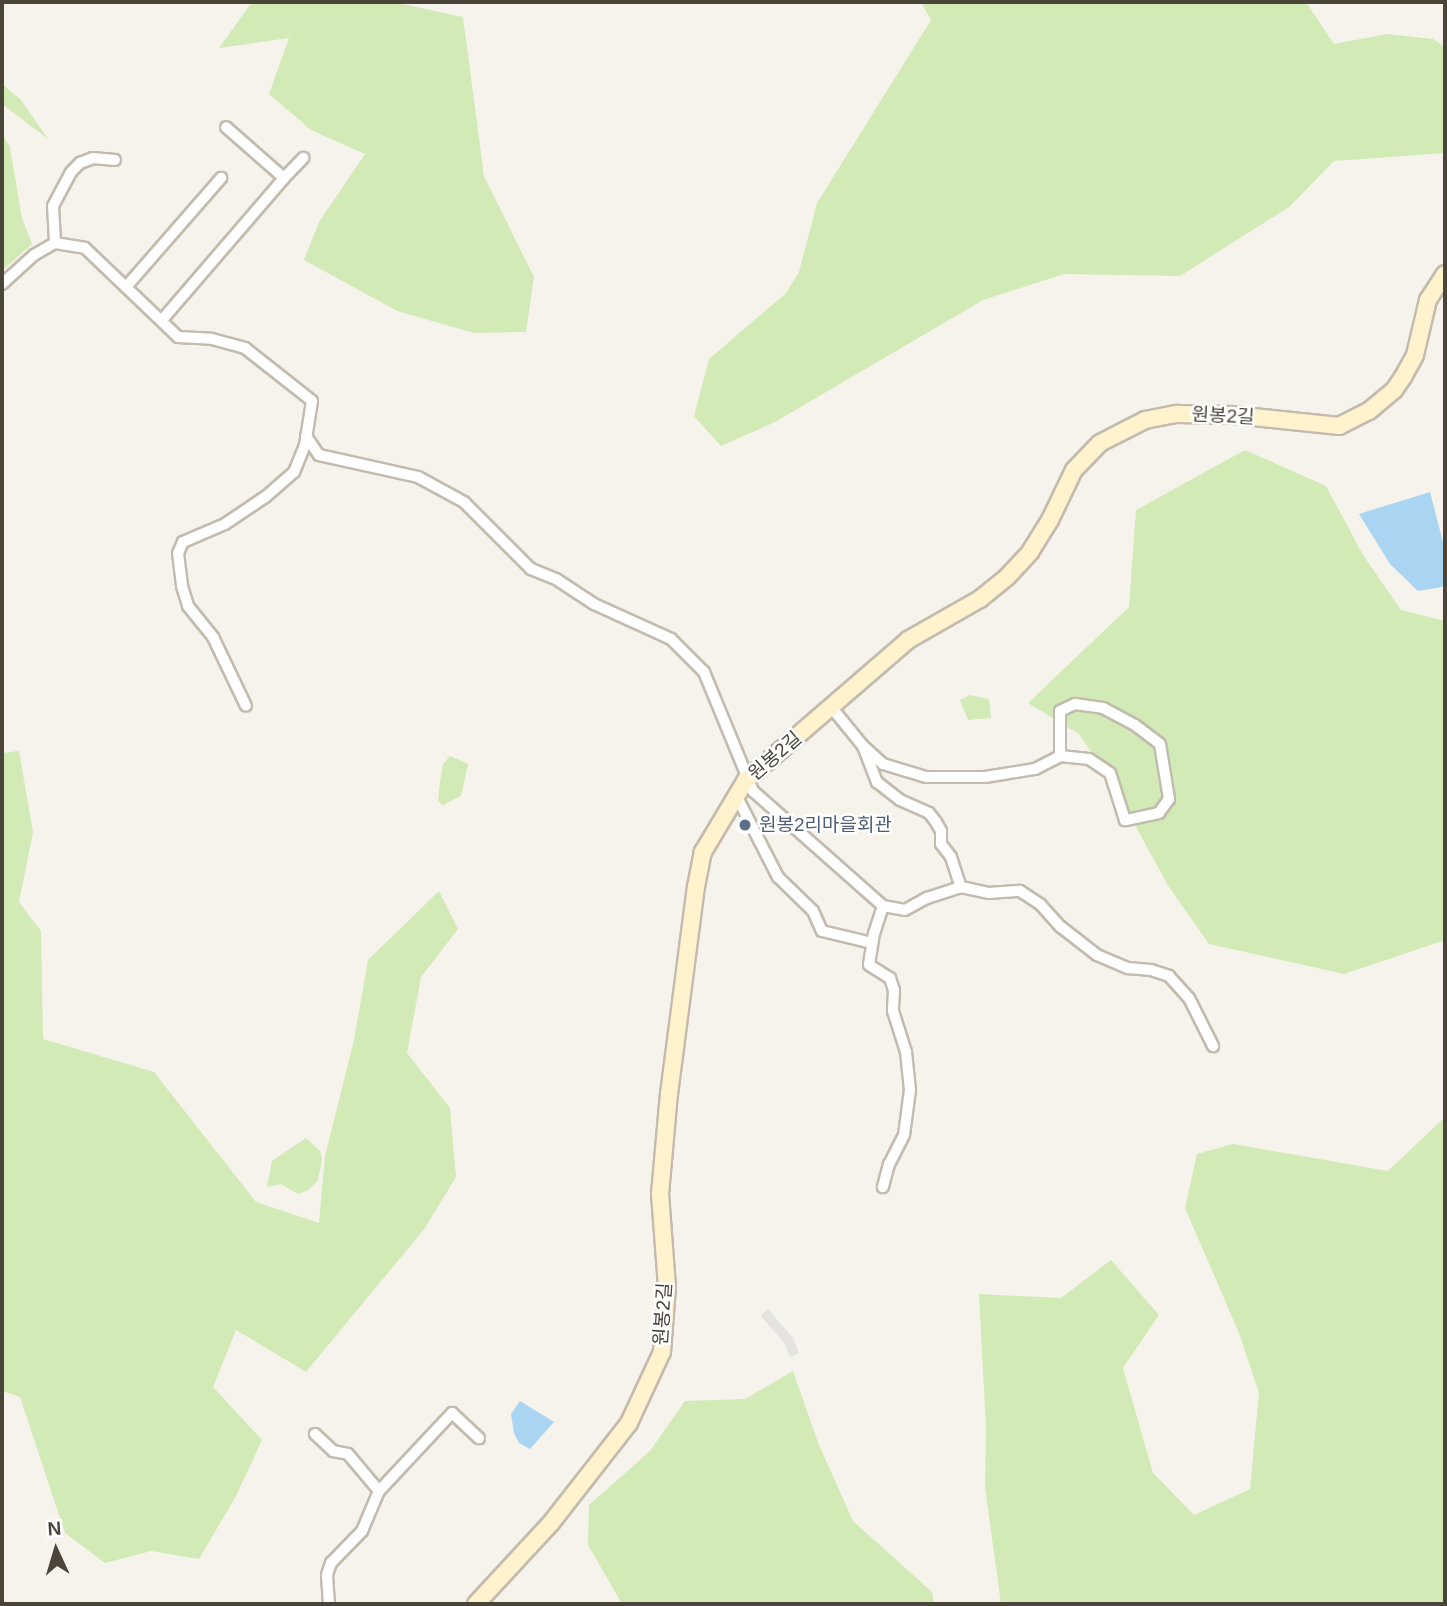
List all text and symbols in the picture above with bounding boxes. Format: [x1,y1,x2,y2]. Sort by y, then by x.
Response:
street label: 원봉2길 [1191,403,1255,429]
street label: 원봉2길 [744,727,806,785]
place label: 원봉2리마을회관 [759,814,892,836]
marker: 원봉2리마을회관 [737,817,753,833]
street label: 원봉2길 [649,1282,677,1346]
north arrow [21,1515,91,1585]
text: N [47,1518,62,1540]

